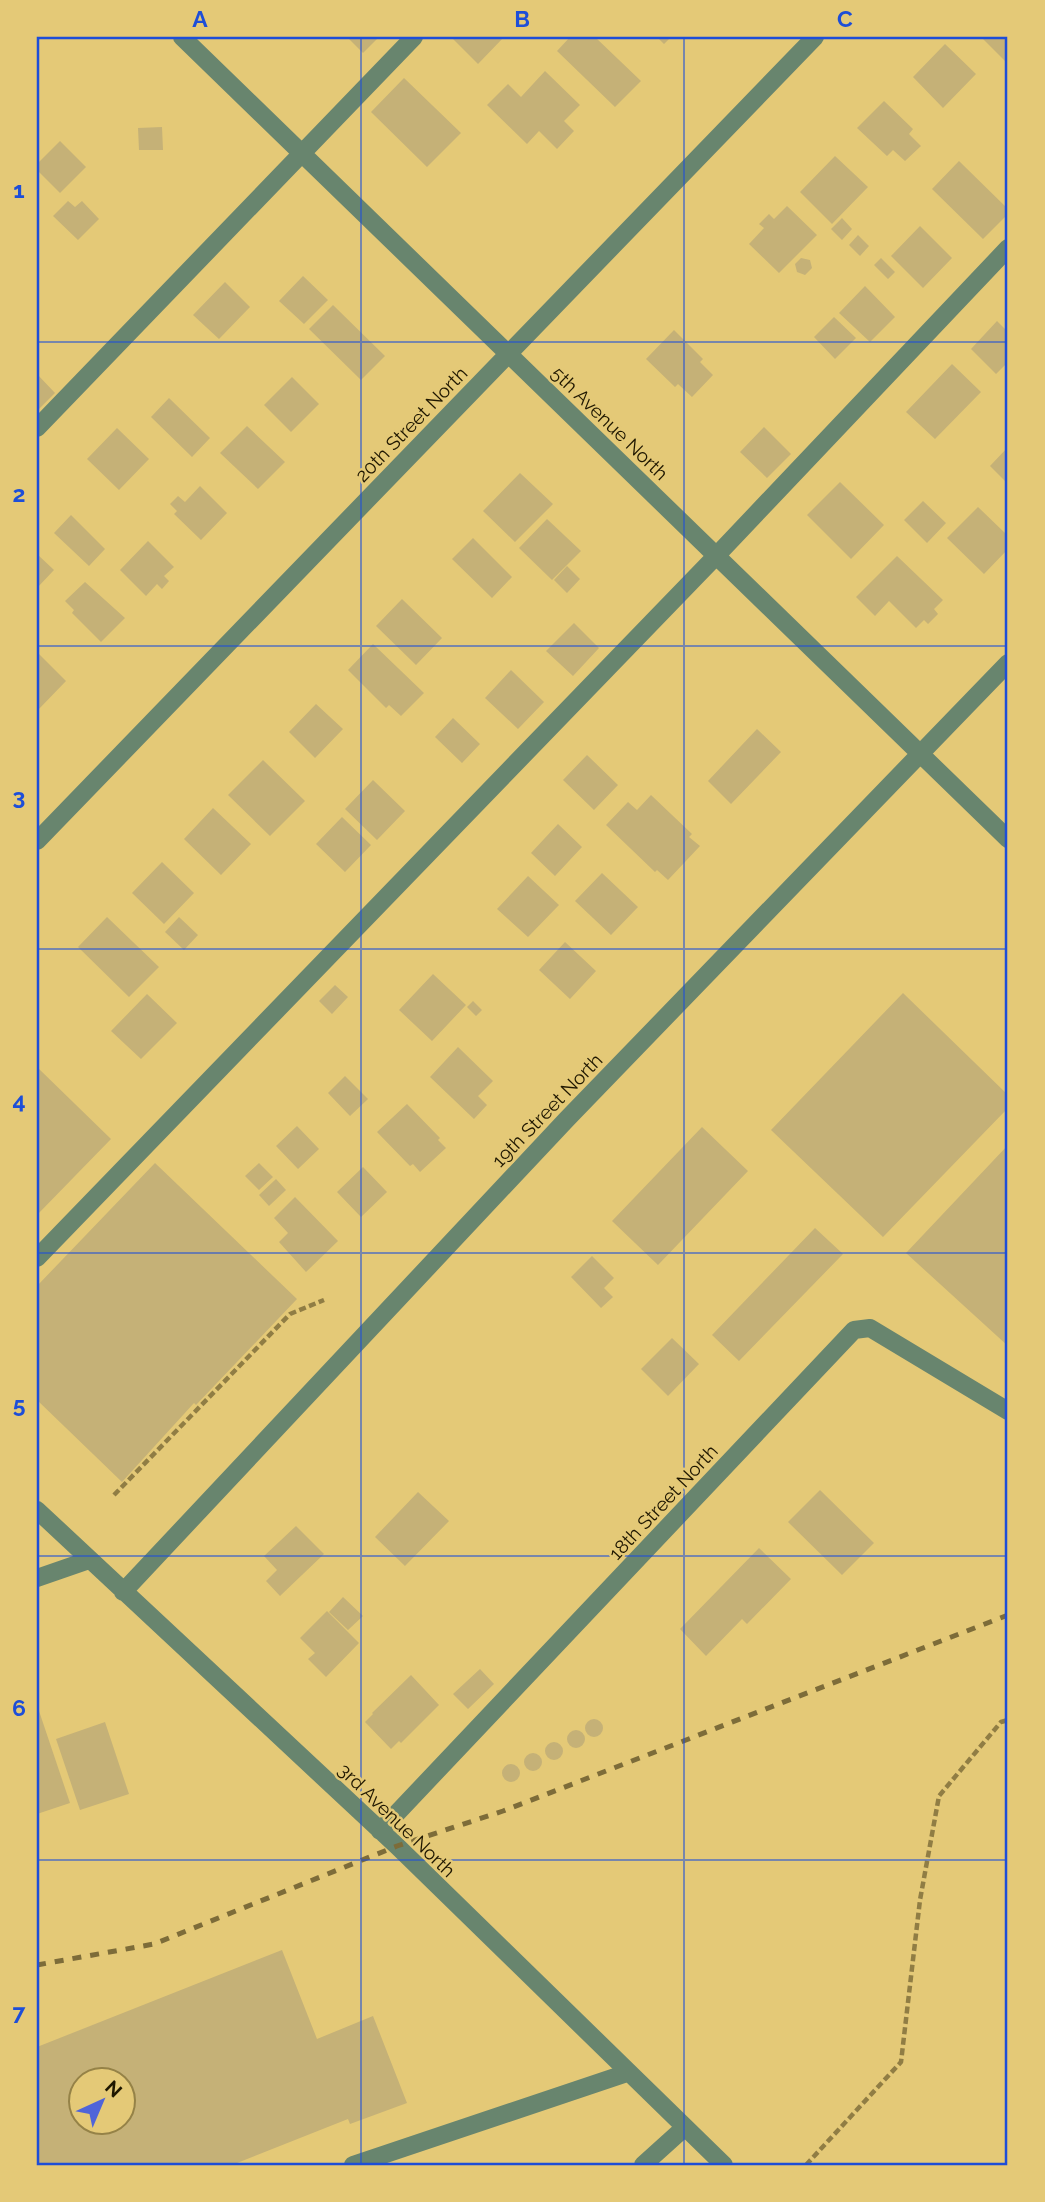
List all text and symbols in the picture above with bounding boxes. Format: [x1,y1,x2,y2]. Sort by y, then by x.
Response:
text: A [192,5,208,32]
text: B [514,5,530,32]
text: C [837,5,853,32]
text: 1 [13,176,25,203]
street label: 20th Street North [351,362,471,486]
street label: 5th Avenue North [547,362,673,484]
text: 2 [13,480,25,507]
text: 3 [13,783,25,810]
street label: 19th Street North [487,1049,607,1171]
text: 4 [12,1087,26,1114]
text: 5 [13,1391,26,1418]
street label: 18th Street North [604,1440,722,1564]
text: 6 [12,1694,26,1721]
street label: 3rd Avenue North [334,1759,460,1881]
text: 7 [13,1998,26,2025]
north arrow [66,2066,136,2136]
text: N [101,2076,127,2102]

